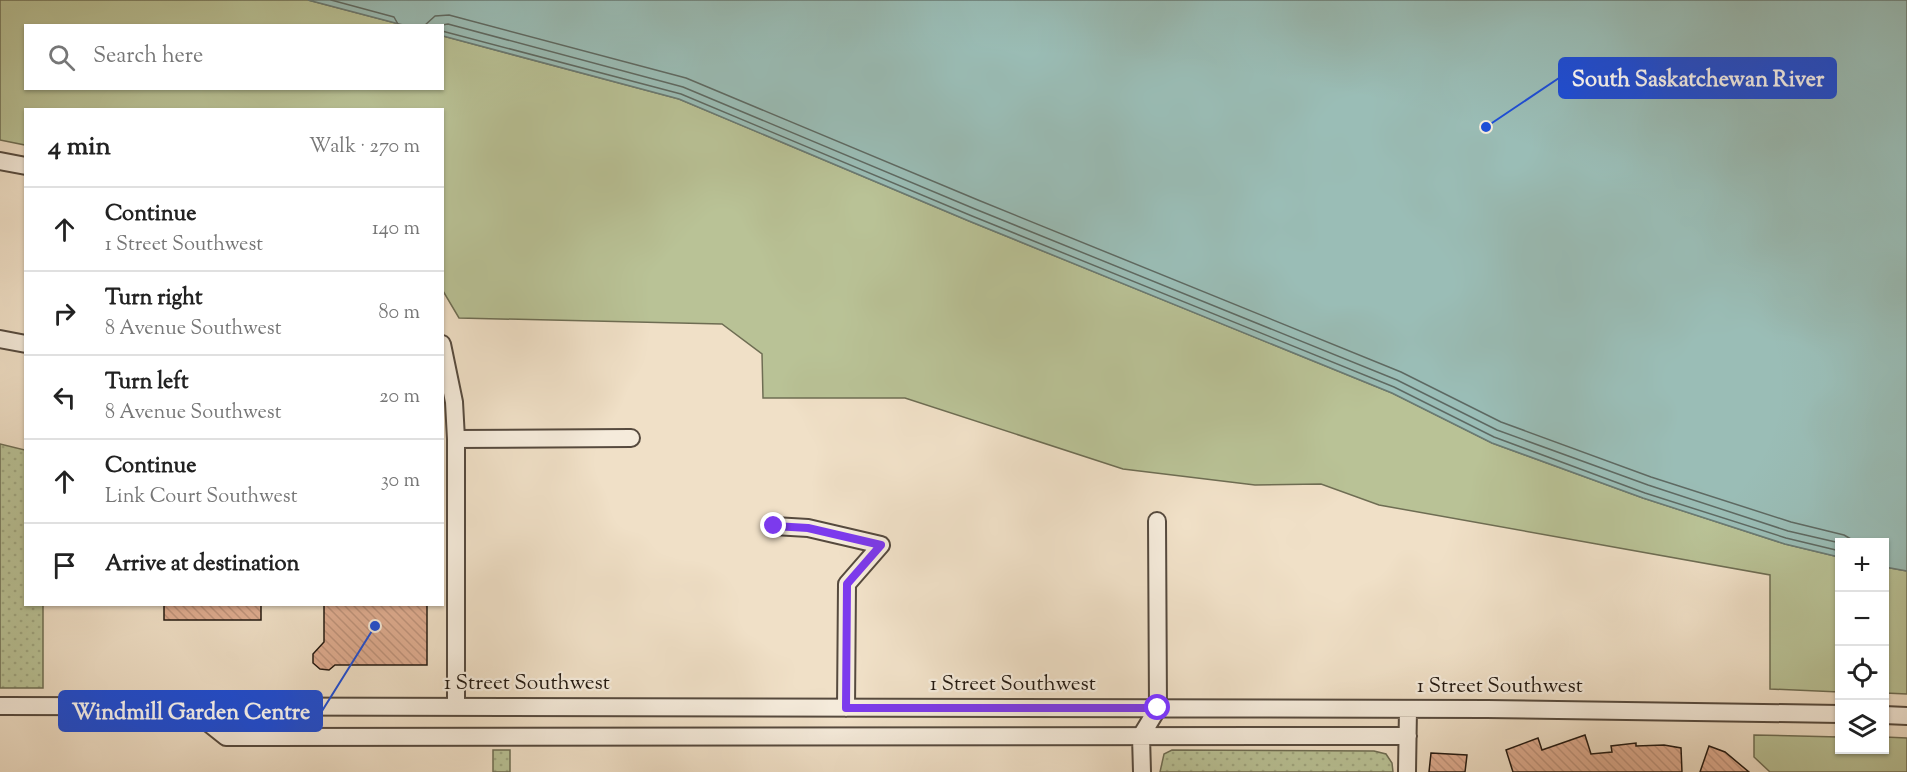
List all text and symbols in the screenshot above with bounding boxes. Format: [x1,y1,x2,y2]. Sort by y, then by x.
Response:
search box [24,24,444,90]
icon: search [45,41,78,74]
text: Search here [93,41,203,73]
callout: South Saskatchewan River [1559,58,1836,98]
text: South Saskatchewan River [1572,65,1825,97]
text: 4 min [48,129,111,166]
text: Walk · 270 m [309,133,420,162]
text: Continue [105,199,196,231]
icon: ahead [48,213,81,246]
text: 140 m [372,215,420,244]
text: 1 Street Southwest [105,231,263,260]
text: Turn right [105,283,202,315]
icon: right [48,297,81,330]
text: 80 m [379,299,420,328]
text: 8 Avenue Southwest [105,315,282,344]
text: Turn left [105,367,188,399]
icon: left [48,381,81,414]
text: 20 m [379,383,420,412]
text: 8 Avenue Southwest [105,399,282,428]
text: Continue [105,451,196,483]
icon: ahead [48,465,81,498]
text: 30 m [381,467,420,496]
text: Link Court Southwest [105,483,298,512]
route end [760,512,786,538]
map controls [1835,538,1889,754]
button: + [1835,538,1889,592]
icon: arrive [48,549,81,582]
text: Arrive at destination [105,549,300,581]
button: − [1835,592,1889,646]
button: locate [1835,646,1889,700]
street label: 1 Street Southwest [444,669,610,699]
street label: 1 Street Southwest [930,670,1096,700]
street label: 1 Street Southwest [1417,672,1583,702]
callout: Windmill Garden Centre [59,691,322,731]
route start [1144,694,1170,720]
text: Windmill Garden Centre [72,698,310,730]
button: layers [1835,700,1889,754]

